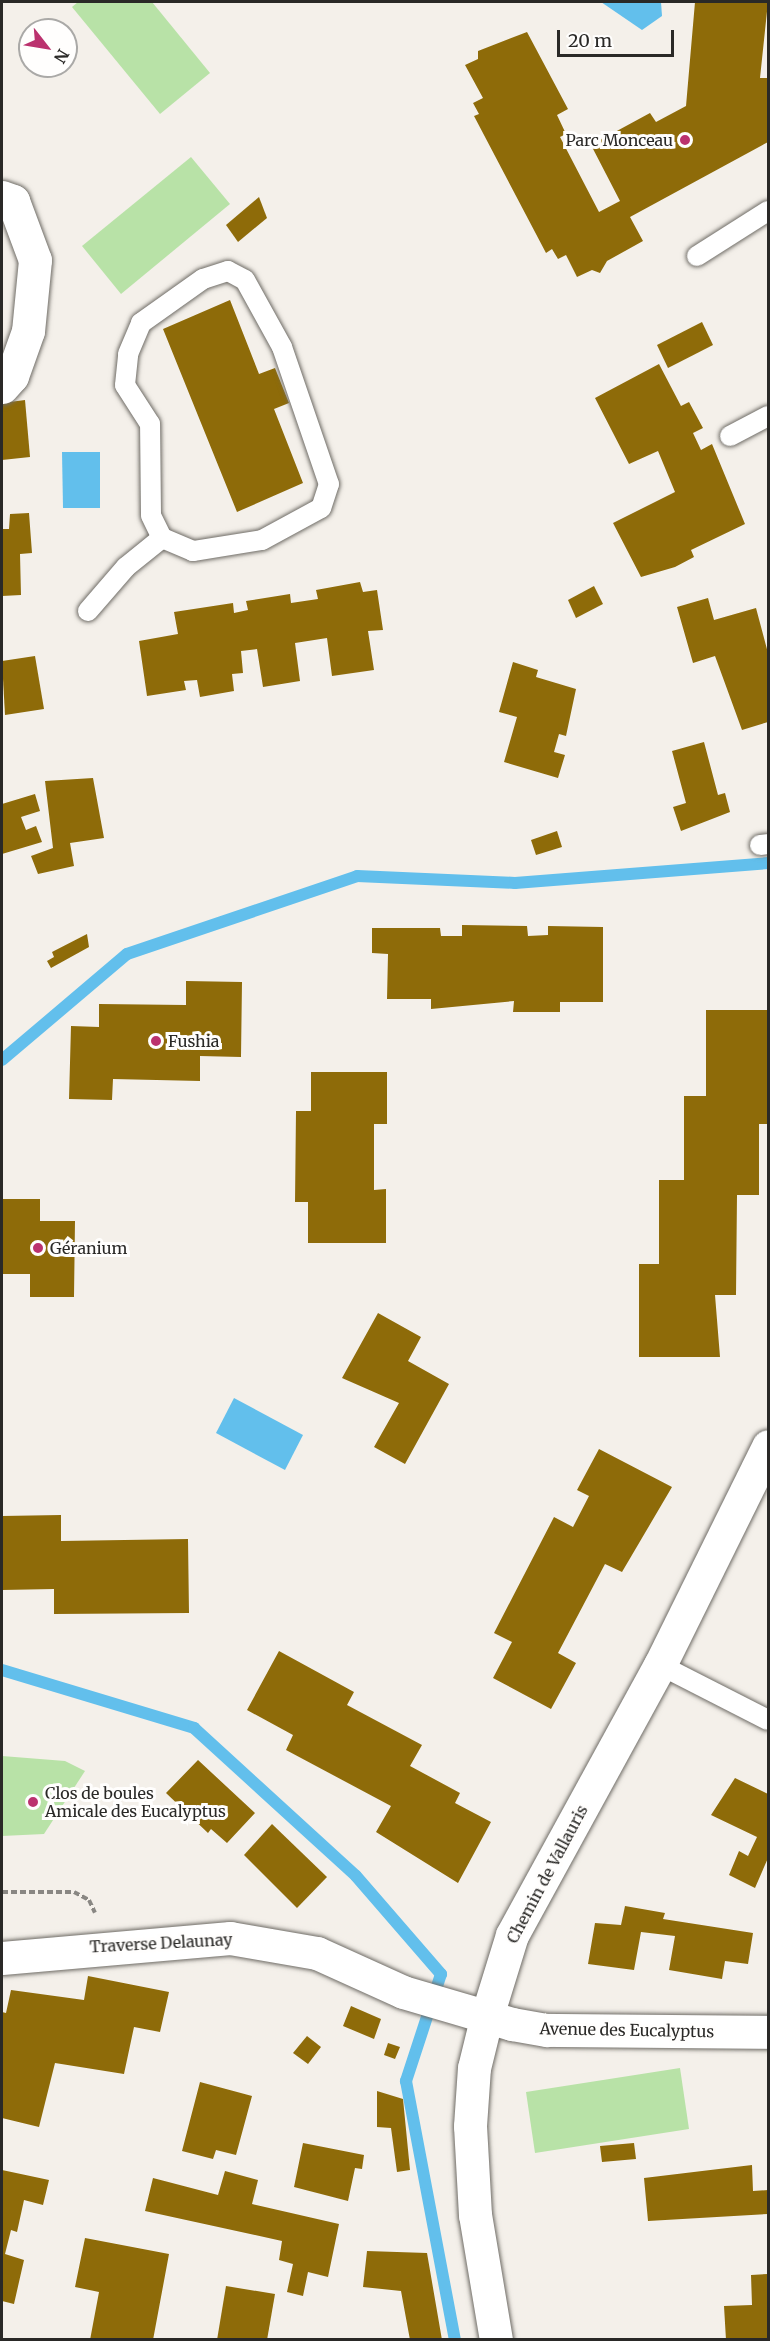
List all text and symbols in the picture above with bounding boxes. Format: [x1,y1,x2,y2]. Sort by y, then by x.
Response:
north arrow [18,18,78,78]
scale bar [560,18,677,56]
text: 20 m [568,29,612,52]
text: N [50,46,74,67]
place label: Parc Monceau [565,130,673,150]
marker: Parc Monceau [678,133,692,147]
place label: Fushia [168,1031,219,1051]
marker: Fushia [149,1034,163,1048]
place label: Géranium [50,1238,127,1258]
marker: Géranium [31,1241,45,1255]
place label: Clos de boules Amicale des Eucalyptus [45,1783,226,1821]
marker: Clos de boules Amicale des Eucalyptus [26,1795,40,1809]
street label: Chemin de Vallauris [502,1802,592,1946]
street label: Traverse Delaunay [89,1930,233,1956]
street label: Avenue des Eucalyptus [540,2019,714,2041]

